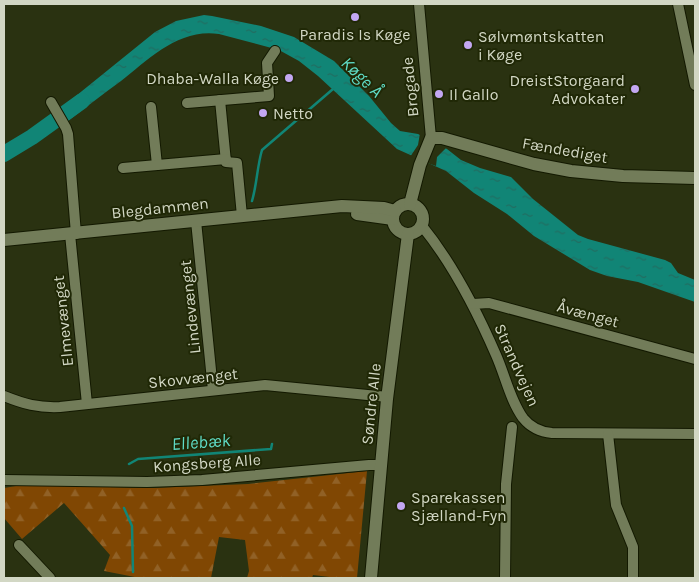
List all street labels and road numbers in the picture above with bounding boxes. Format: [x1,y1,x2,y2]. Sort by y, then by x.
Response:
street label: Brogade [397,56,423,118]
street label: Fændediget [521,133,609,167]
street label: Blegdammen [110,193,210,223]
street label: Lindevænget [176,259,204,355]
street label: Elmevænget [49,275,77,367]
street label: Åvænget [555,297,621,331]
street label: Strandvejen [490,321,544,409]
street label: Søndre Alle [357,362,385,446]
street label: Skovvænget [147,364,239,392]
street label: Kongsberg Alle [152,450,262,476]

